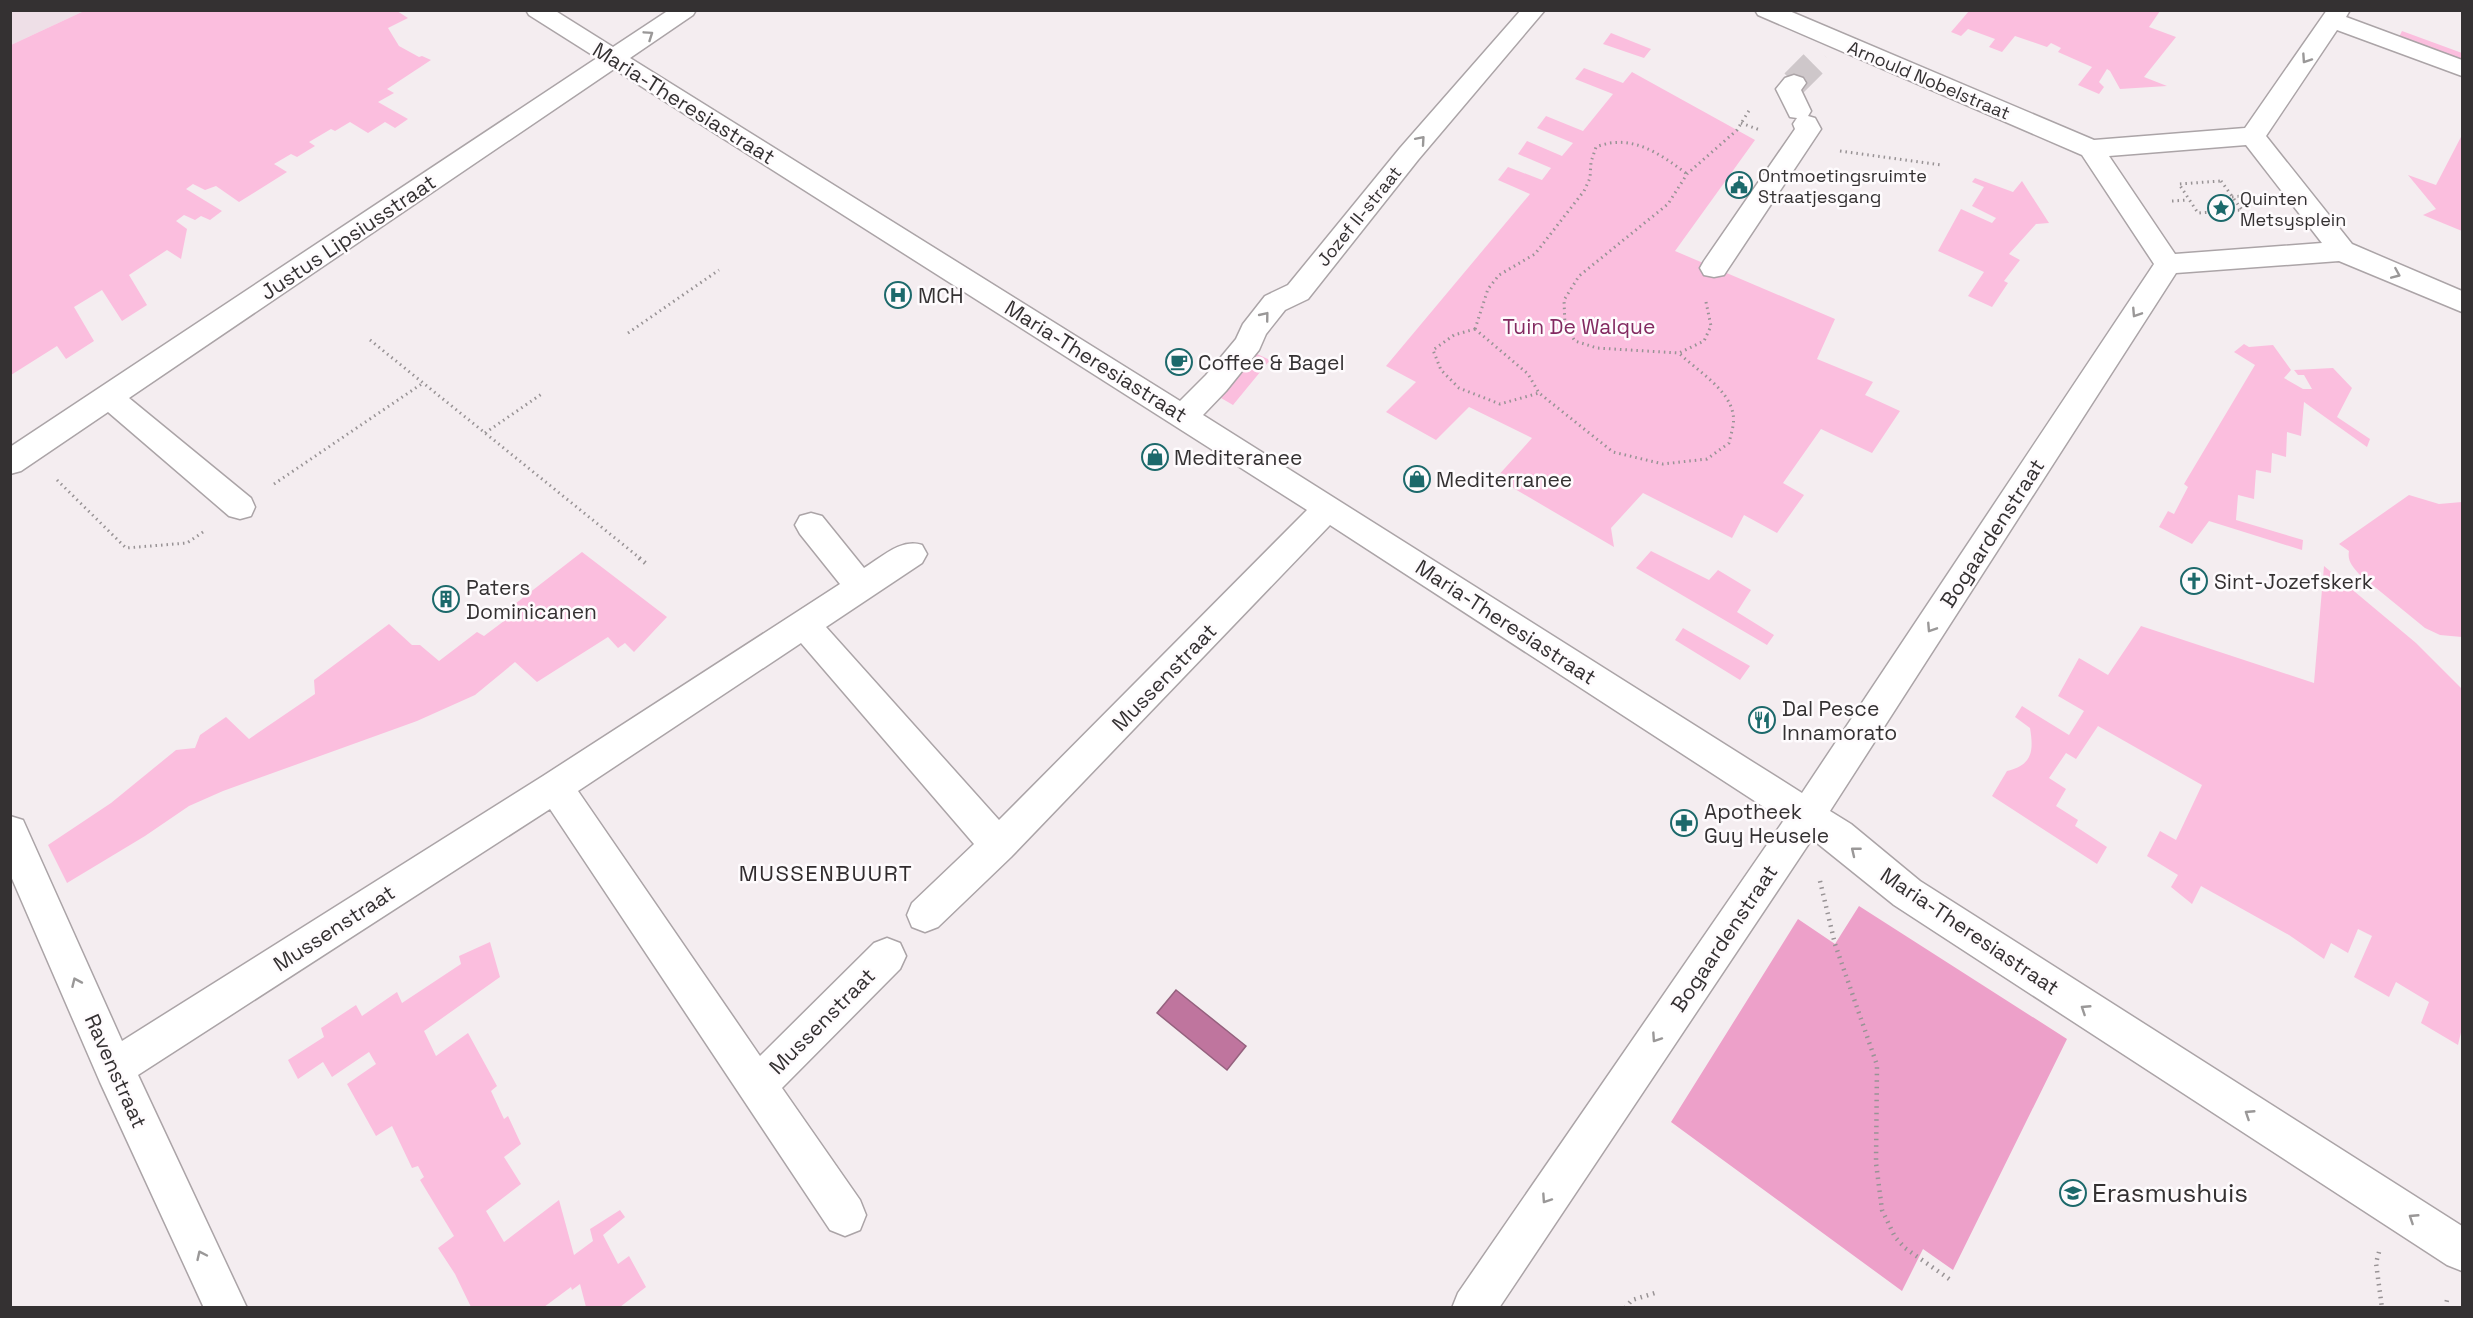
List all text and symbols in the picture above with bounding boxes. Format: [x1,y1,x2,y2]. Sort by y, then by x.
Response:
one-way arrow [643,31,654,42]
street label: Arnould Nobelstraat [1844,35,2014,125]
street label: Maria-Theresiastraat [588,36,780,170]
one-way arrow [2302,52,2313,63]
one-way arrow [1414,136,1425,147]
street label: Jozef II-straat [1312,161,1406,271]
place label: Ontmoetingsruimte Straatjesgang [1758,164,1927,208]
street label: Justus Lipsiusstraat [255,168,441,306]
public building icon: Ontmoetingsruimte Straatjesgang [1724,170,1754,200]
place label: Quinten Metsysplein [2240,187,2346,231]
place icon: Quinten Metsysplein [2206,193,2236,223]
one-way arrow [2390,267,2401,279]
hospital icon: MCH [883,280,913,310]
place label: MCH [918,282,963,309]
street label: Maria-Theresiastraat [1000,294,1192,428]
one-way arrow [2131,307,2143,317]
one-way arrow [1258,312,1269,323]
park label: Tuin De Walque [1503,313,1655,340]
cafe icon: Coffee & Bagel [1164,347,1194,377]
place label: Coffee & Bagel [1198,349,1345,376]
shop icon: Mediteranee [1140,442,1170,472]
place label: Mediteranee [1174,444,1302,471]
street label: Bogaardenstraat [1934,453,2050,613]
shop icon: Mediterranee [1402,464,1432,494]
place label: Mediterranee [1436,466,1572,493]
street label: Maria-Theresiastraat [1411,553,1601,691]
church icon: Sint-Jozefskerk [2179,566,2209,596]
place label: Sint-Jozefskerk [2214,568,2373,595]
place label: Paters Dominicanen [466,574,597,625]
building icon: Paters Dominicanen [431,584,461,614]
street label: Mussenstraat [1106,617,1222,737]
one-way arrow [1927,621,1938,632]
place label: Dal Pesce Innamorato [1782,695,1897,746]
restaurant icon: Dal Pesce Innamorato [1747,705,1777,735]
place label: Apotheek Guy Heusele [1704,798,1829,849]
pharmacy icon: Apotheek Guy Heusele [1669,808,1699,838]
one-way arrow [1851,847,1862,858]
district label: MUSSENBUURT [739,859,913,887]
street label: Bogaardenstraat [1665,859,1783,1017]
street label: Maria-Theresiastraat [1875,861,2065,1001]
street label: Mussenstraat [268,879,400,977]
street label: Mussenstraat [763,962,881,1080]
one-way arrow [71,977,83,988]
one-way arrow [2080,1005,2091,1016]
street label: Ravenstraat [79,1010,153,1132]
one-way arrow [1652,1031,1663,1042]
one-way arrow [2245,1109,2255,1121]
place label: Erasmushuis [2092,1176,2248,1210]
school or university icon: Erasmushuis [2058,1178,2088,1208]
one-way arrow [1542,1192,1553,1203]
one-way arrow [2409,1214,2419,1226]
one-way arrow [196,1250,208,1261]

